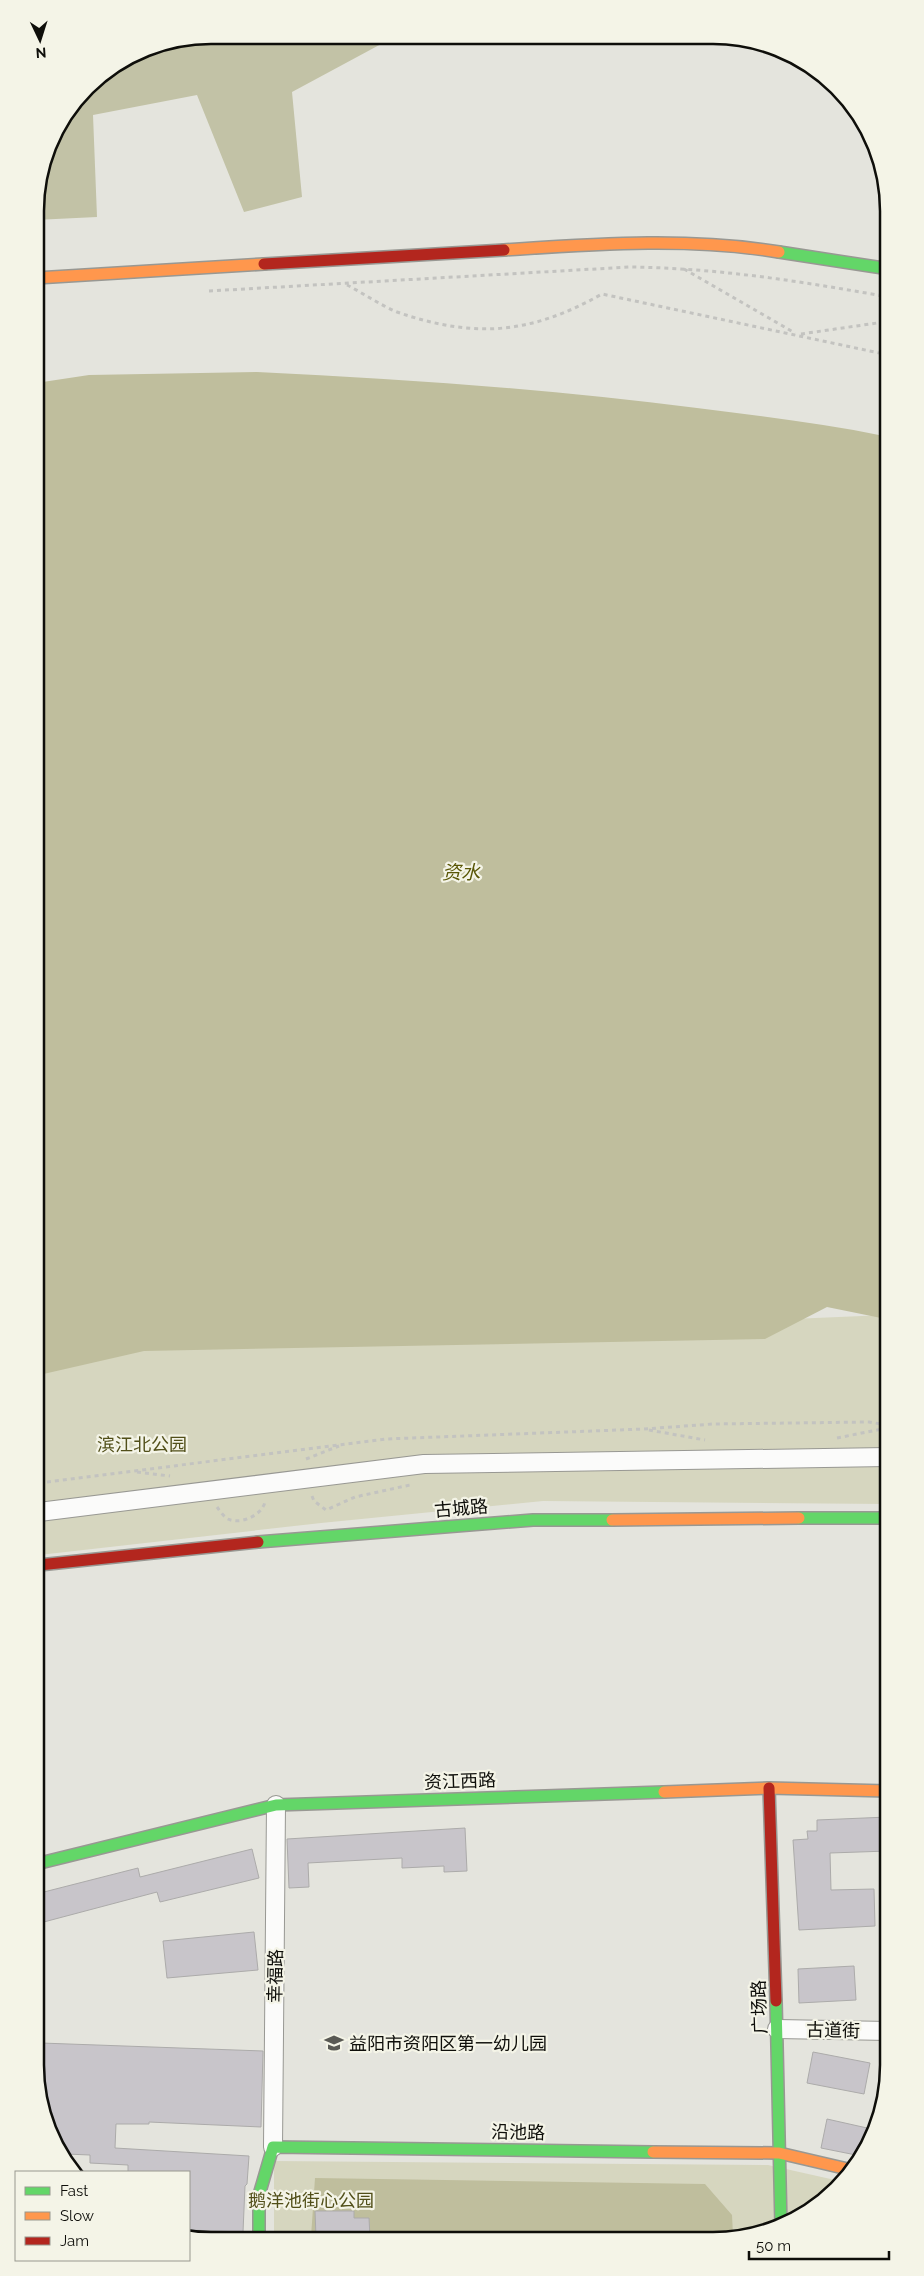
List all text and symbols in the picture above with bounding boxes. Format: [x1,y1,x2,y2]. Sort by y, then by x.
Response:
north arrow [15,15,65,65]
text: N [35,45,47,61]
water label: 资水 [442,861,481,883]
park label: 滨江北公园 [97,1434,187,1455]
street label: 古城路 [433,1495,489,1521]
street label: 资江西路 [424,1769,496,1793]
street label: 幸福路 [264,1949,286,2003]
street label: 广场路 [748,1980,770,2034]
street label: 古道街 [806,2019,860,2041]
school or university icon: 益阳市资阳区第一幼儿园 [323,2032,345,2054]
place label: 益阳市资阳区第一幼儿园 [349,2033,547,2054]
street label: 沿池路 [491,2121,545,2143]
legend [15,2171,190,2261]
text: Fast [60,2182,88,2200]
park label: 鹅洋池街心公园 [248,2190,374,2211]
text: Slow [60,2207,94,2225]
scale bar [749,2228,889,2260]
text: Jam [60,2232,89,2250]
text: 50 m [756,2237,791,2255]

